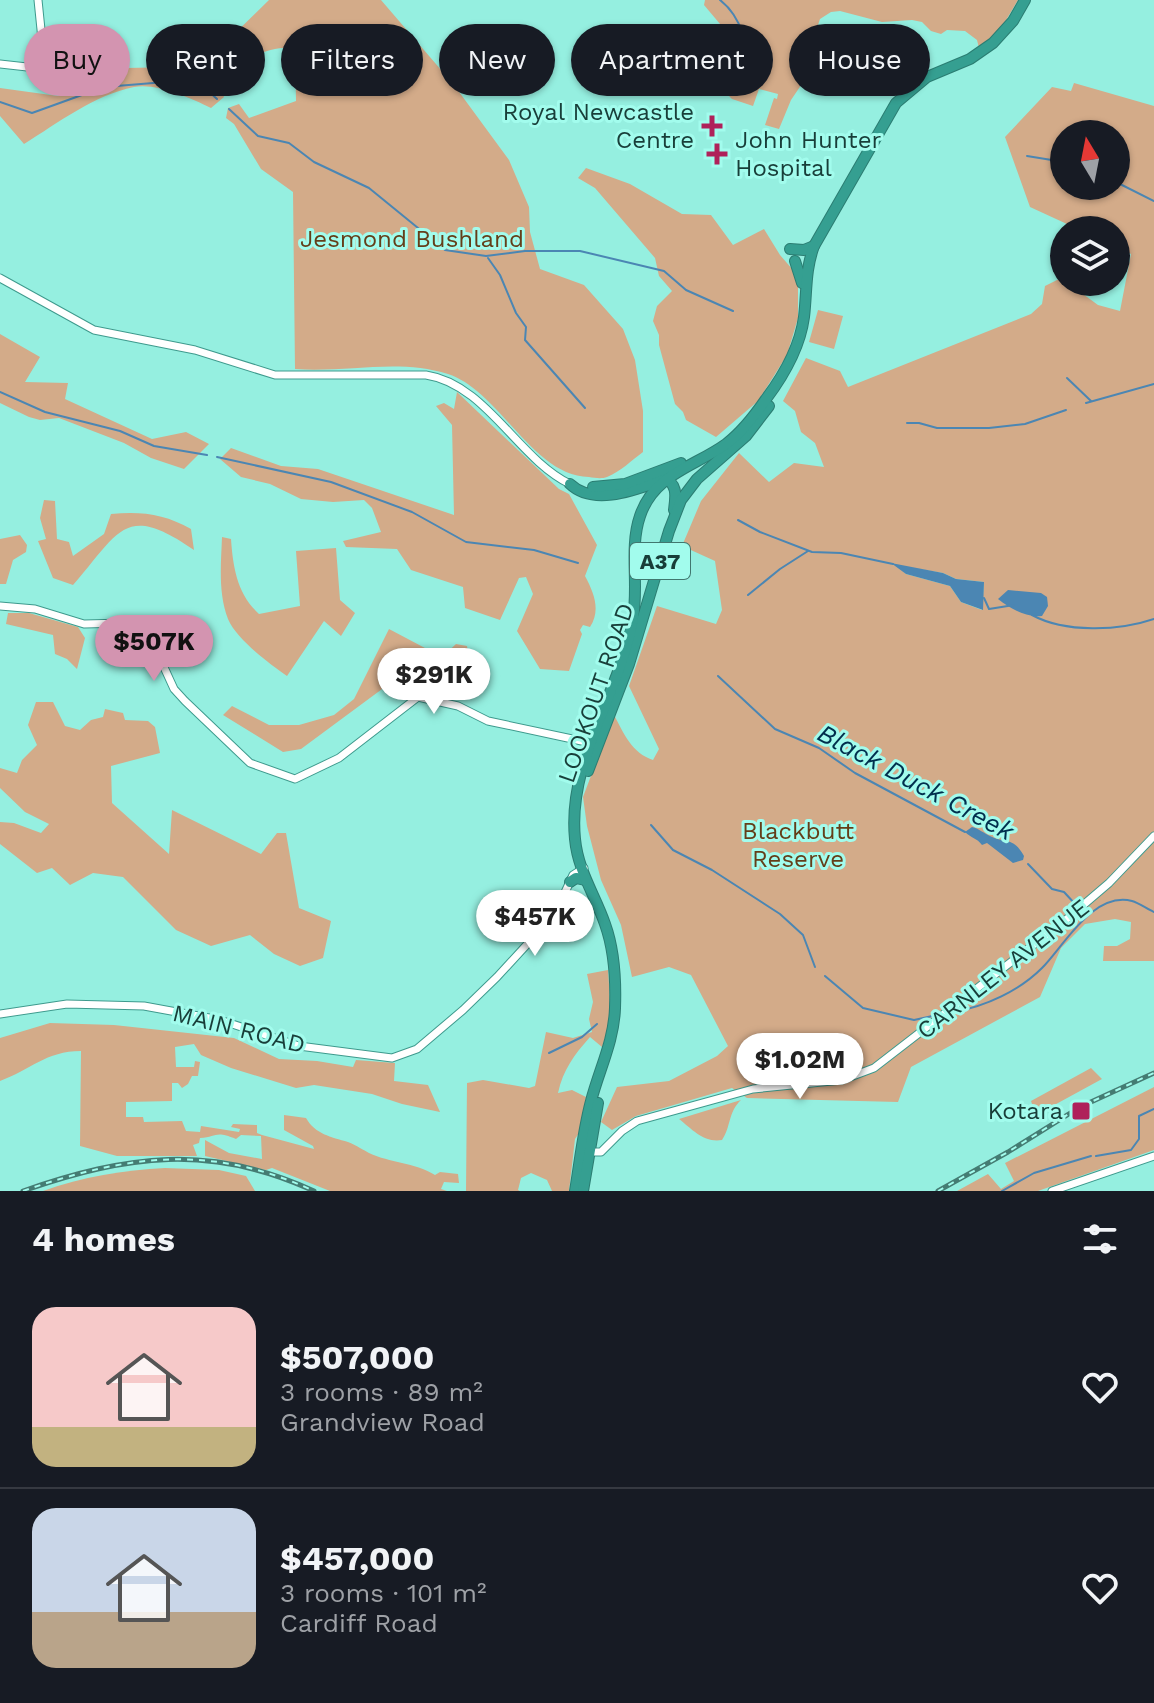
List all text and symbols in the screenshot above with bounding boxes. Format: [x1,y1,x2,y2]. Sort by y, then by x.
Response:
chip: Buy [24,24,130,96]
chip: Rent [146,24,265,96]
chip: Filters [281,24,423,96]
chip: New [439,24,555,96]
chip: Apartment [571,24,773,96]
chip: House [789,24,930,96]
place label: Royal Newcastle Centre [502,98,694,154]
marker: Royal Newcastle Centre [701,115,723,137]
north arrow [1050,120,1130,200]
map controls [1050,120,1130,296]
place label: John Hunter Hospital [735,126,882,182]
marker: John Hunter Hospital [706,143,728,165]
button: layers [1050,216,1130,296]
park label: Jesmond Bushland [300,225,524,253]
road number: A37 [630,543,690,579]
street label: LOOKOUT ROAD [552,600,640,786]
pin: $507K [98,615,210,683]
text: $507K [113,626,195,656]
pin: $291K [378,648,490,716]
text: $291K [395,659,473,689]
water label: Black Duck Creek [813,718,1020,847]
park label: Blackbutt Reserve [742,817,854,873]
pin: $457K [479,890,591,958]
street label: CARNLEY AVENUE [911,893,1095,1045]
text: $457K [494,901,576,931]
street label: MAIN ROAD [170,999,308,1059]
pin: $1.02M [735,1033,865,1101]
text: $1.02M [754,1044,846,1074]
place label: Kotara [987,1097,1063,1125]
marker: Kotara [1070,1100,1092,1122]
icon: filters [1078,1217,1122,1261]
text: 4 homes [32,1219,175,1259]
text: $507,000 [280,1337,434,1377]
icon: home [96,1339,192,1435]
icon: heart [1078,1365,1122,1409]
text: 3 rooms · 89 m² [280,1377,483,1407]
text: Grandview Road [280,1407,485,1437]
text: $457,000 [280,1538,434,1578]
icon: home [96,1540,192,1636]
icon: heart [1078,1566,1122,1610]
text: 3 rooms · 101 m² [280,1578,487,1608]
text: Cardiff Road [280,1608,438,1638]

